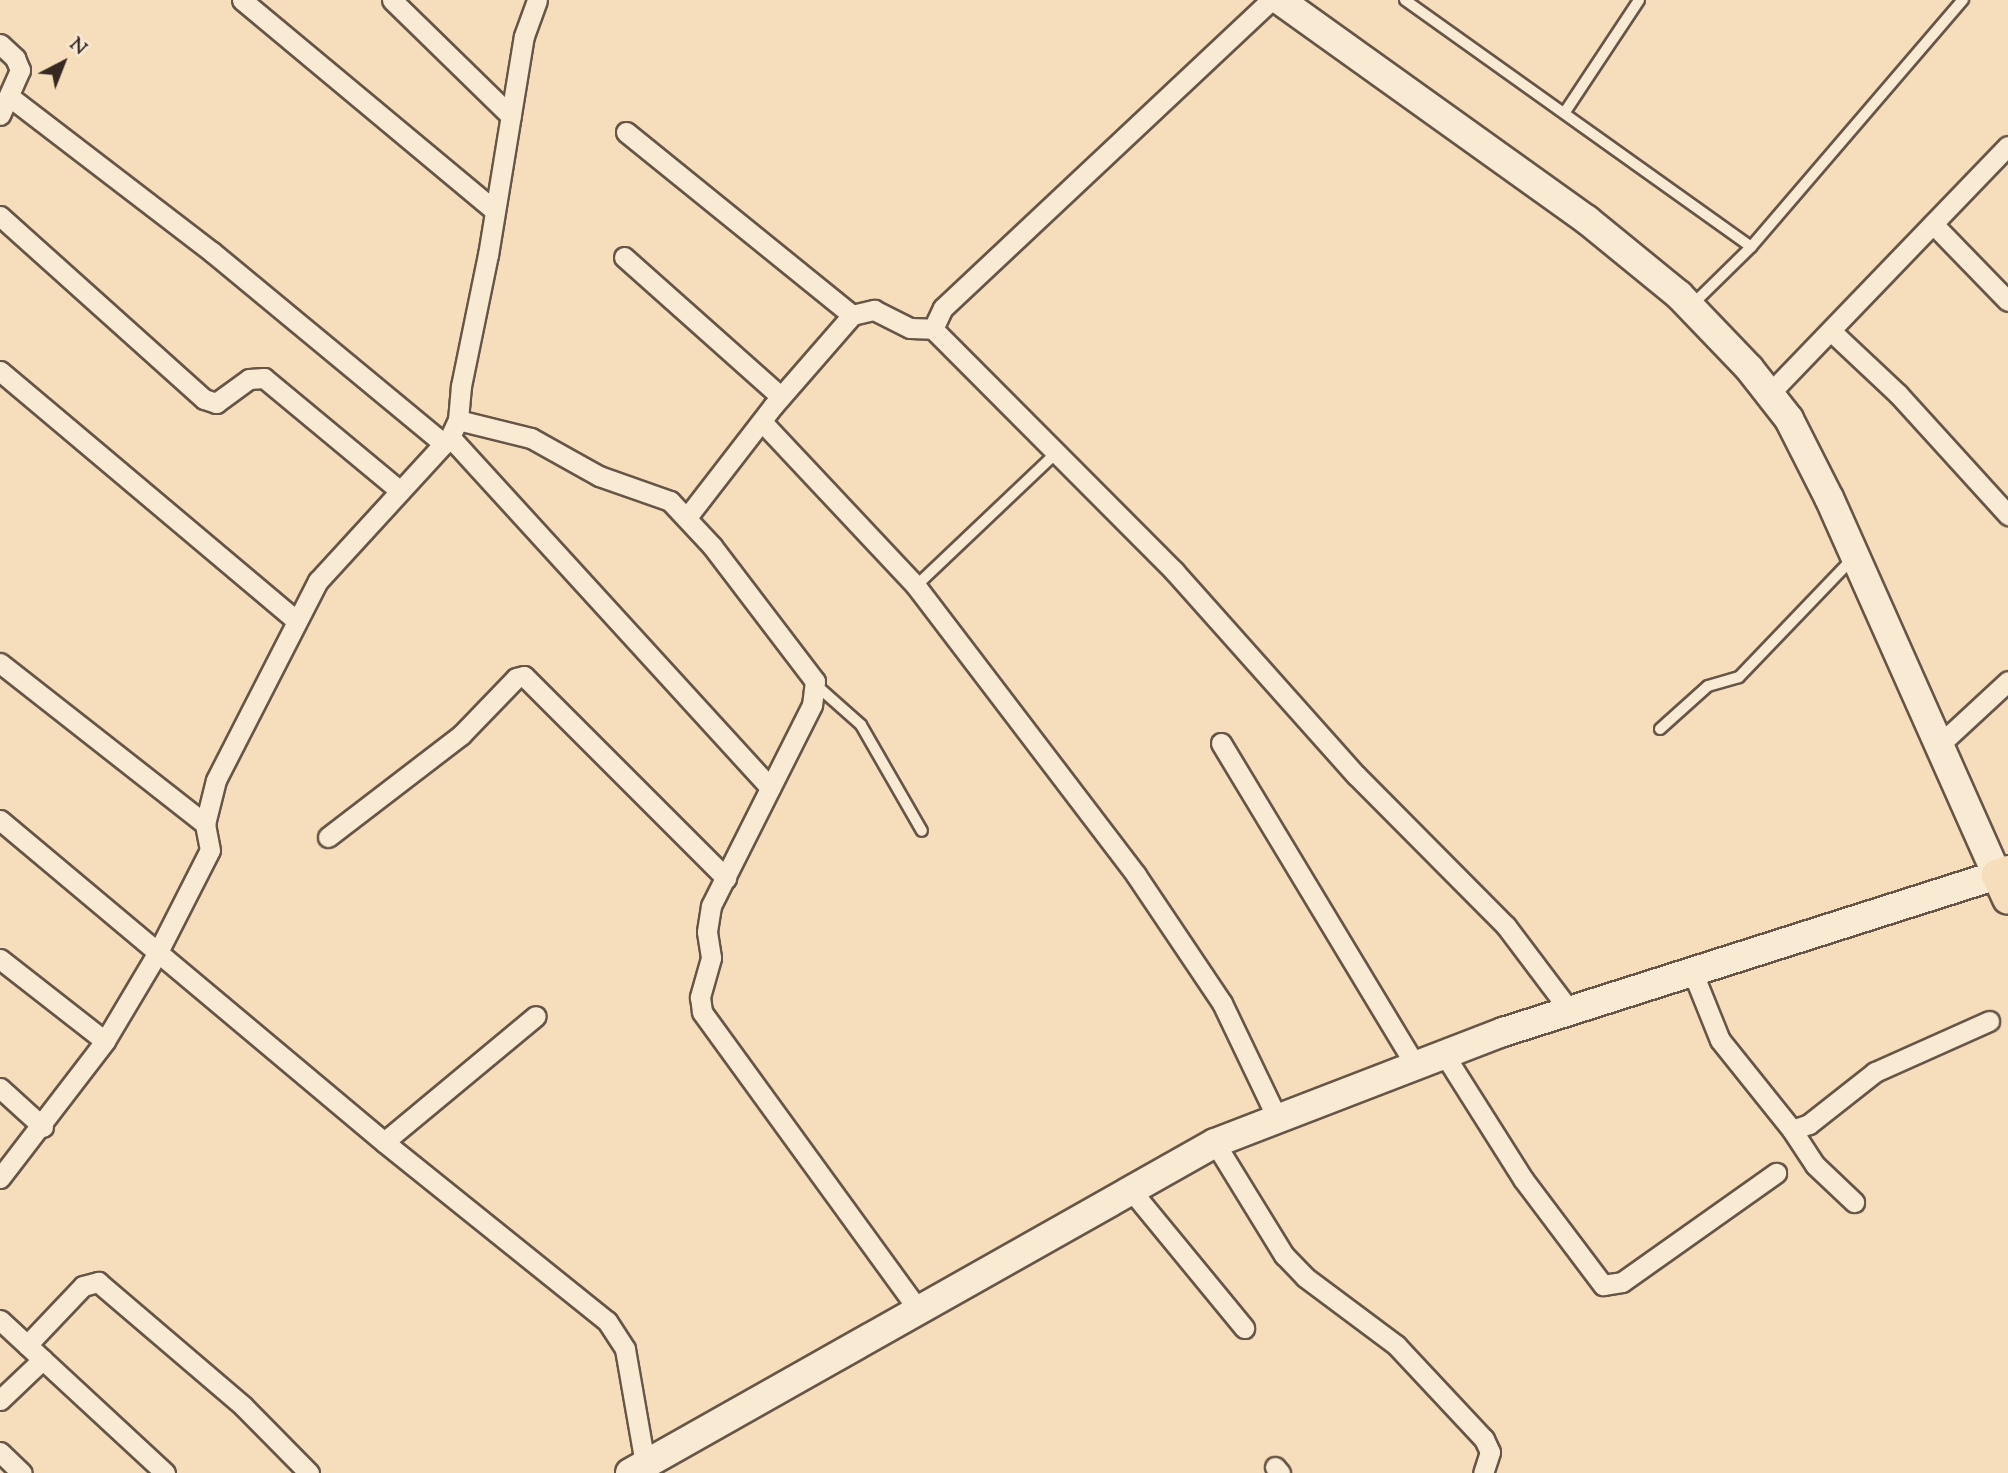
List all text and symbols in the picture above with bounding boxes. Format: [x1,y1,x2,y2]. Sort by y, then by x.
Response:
north arrow [28,28,98,98]
text: N [63,32,92,62]

